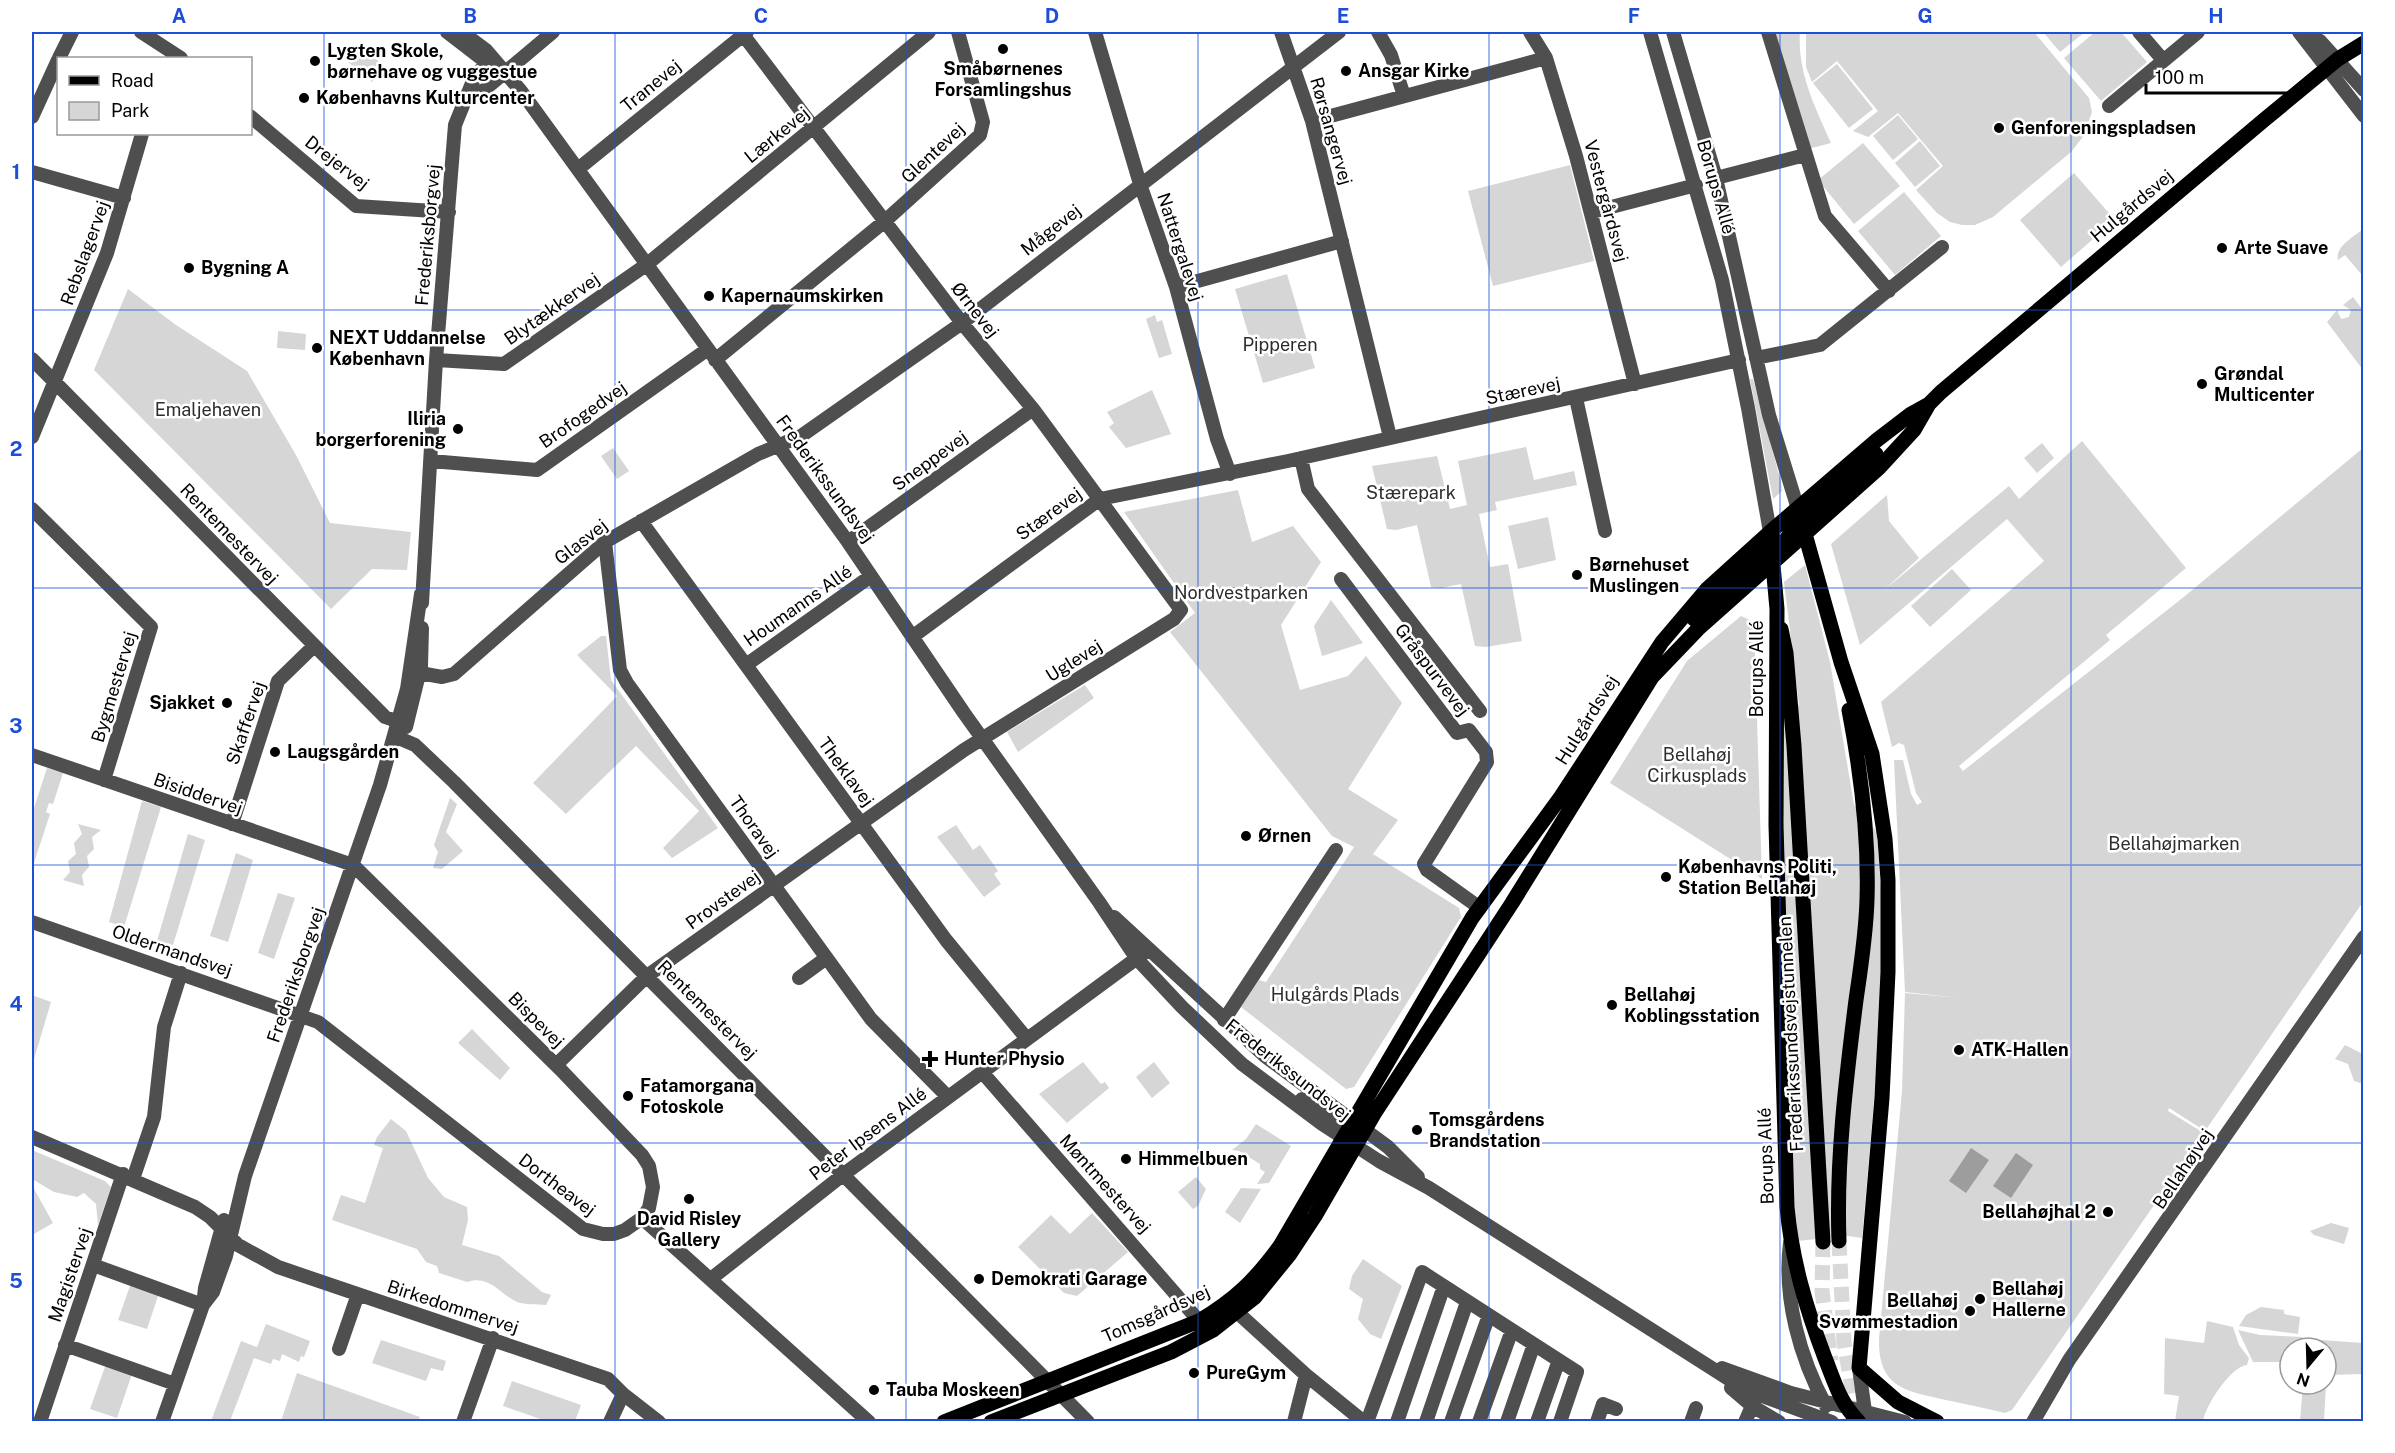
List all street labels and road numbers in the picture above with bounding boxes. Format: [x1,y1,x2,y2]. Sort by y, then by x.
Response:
street label: Tranevej [616,55,685,116]
street label: Rørsangervej [1306,75,1357,187]
street label: Lærkevej [740,102,813,167]
street label: Glentevej [897,118,969,187]
street label: Drejervej [301,131,374,194]
street label: Borups Allé [1693,137,1740,236]
street label: Vestergårdsvej [1580,138,1633,264]
street label: Frederiksborgvej [411,163,444,307]
street label: Hulgårdsvej [2086,165,2177,246]
street label: Nattergalevej [1153,190,1208,304]
street label: Rebslagervej [56,198,113,308]
street label: Mågevej [1016,200,1085,260]
street label: Blytækkervej [500,268,603,349]
street label: Ørnevej [947,278,1004,342]
street label: Stærevej [1484,372,1562,409]
street label: Brofogedvej [535,377,630,452]
street label: Frederikssundsvej [772,411,879,547]
street label: Sneppevej [888,426,971,495]
street label: Rentemestervej [176,479,283,588]
street label: Stærevej [1012,483,1086,544]
street label: Glasvej [550,514,611,569]
street label: Houmanns Allé [740,561,856,651]
street label: Gråspurvevej [1391,619,1474,720]
street label: Borups Allé [1746,620,1767,718]
street label: Bygmestervej [87,629,140,745]
street label: Uglevej [1042,635,1106,686]
street label: Hulgårdsvej [1551,671,1622,768]
street label: Skaffervej [222,678,270,767]
street label: Theklavej [814,733,878,810]
street label: Bisiddervej [151,768,245,819]
street label: Thoravej [725,791,783,862]
street label: Provstevej [681,866,764,934]
street label: Frederiksborgvej [262,904,329,1045]
street label: Frederikssundsvejstunnelen [1774,916,1807,1152]
street label: Oldermandsvej [109,920,235,981]
street label: Rentemestervej [653,956,761,1064]
street label: Bispevej [504,987,569,1052]
street label: Frederikssundsvej [1222,1014,1355,1125]
street label: Peter Ipsens Allé [805,1083,930,1185]
street label: Borups Allé [1753,1107,1778,1205]
street label: Bellahøjvej [2148,1125,2217,1213]
street label: Møntmestervej [1055,1130,1155,1238]
street label: Dortheavej [515,1149,600,1220]
street label: Magistervej [44,1225,95,1325]
street label: Birkedommervej [385,1275,522,1338]
street label: Tomsgårdsvej [1099,1280,1213,1347]

